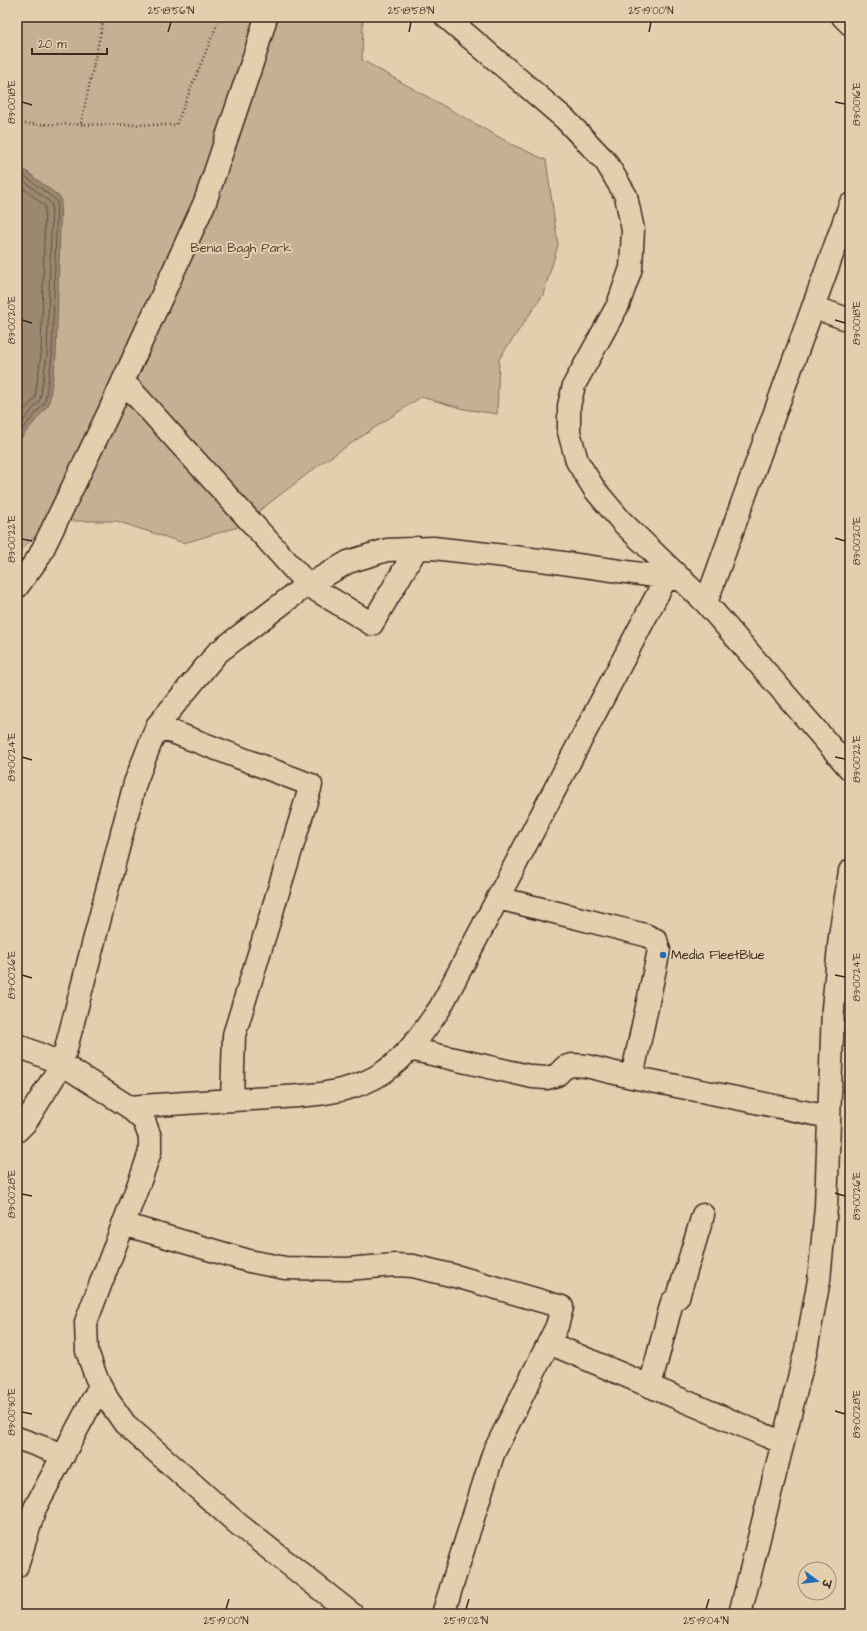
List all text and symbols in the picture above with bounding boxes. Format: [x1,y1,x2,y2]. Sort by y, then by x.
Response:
text: 25°18'56"N [148,4,194,18]
text: 25°18'58"N [388,4,434,18]
text: 25°19'00"N [629,4,673,18]
scale bar [32,30,107,56]
text: 20 m [38,36,67,53]
text: 83°00'18"E [5,80,19,124]
text: 83°00'16"E [850,82,864,126]
park label: Benia Bagh Park [191,239,291,258]
text: 83°00'20"E [5,296,19,344]
text: 83°00'18"E [850,301,864,345]
text: 83°00'22"E [5,515,19,563]
text: 83°00'20"E [850,517,864,565]
text: 83°00'24"E [5,733,19,781]
text: 83°00'22"E [850,735,864,783]
place label: Media FleetBlue [671,946,765,964]
marker: Media FleetBlue [658,950,668,960]
text: 83°00'26"E [5,951,19,999]
text: 83°00'24"E [850,953,864,1001]
text: 83°00'28"E [5,1170,19,1218]
text: 83°00'26"E [850,1172,864,1220]
text: 83°00'30"E [5,1388,19,1436]
text: 83°00'28"E [850,1390,864,1438]
north arrow [797,1561,837,1601]
text: उ [818,1577,835,1591]
text: 25°19'00"N [204,1614,248,1628]
text: 25°19'02"N [444,1614,488,1628]
text: 25°19'04"N [683,1614,729,1628]

